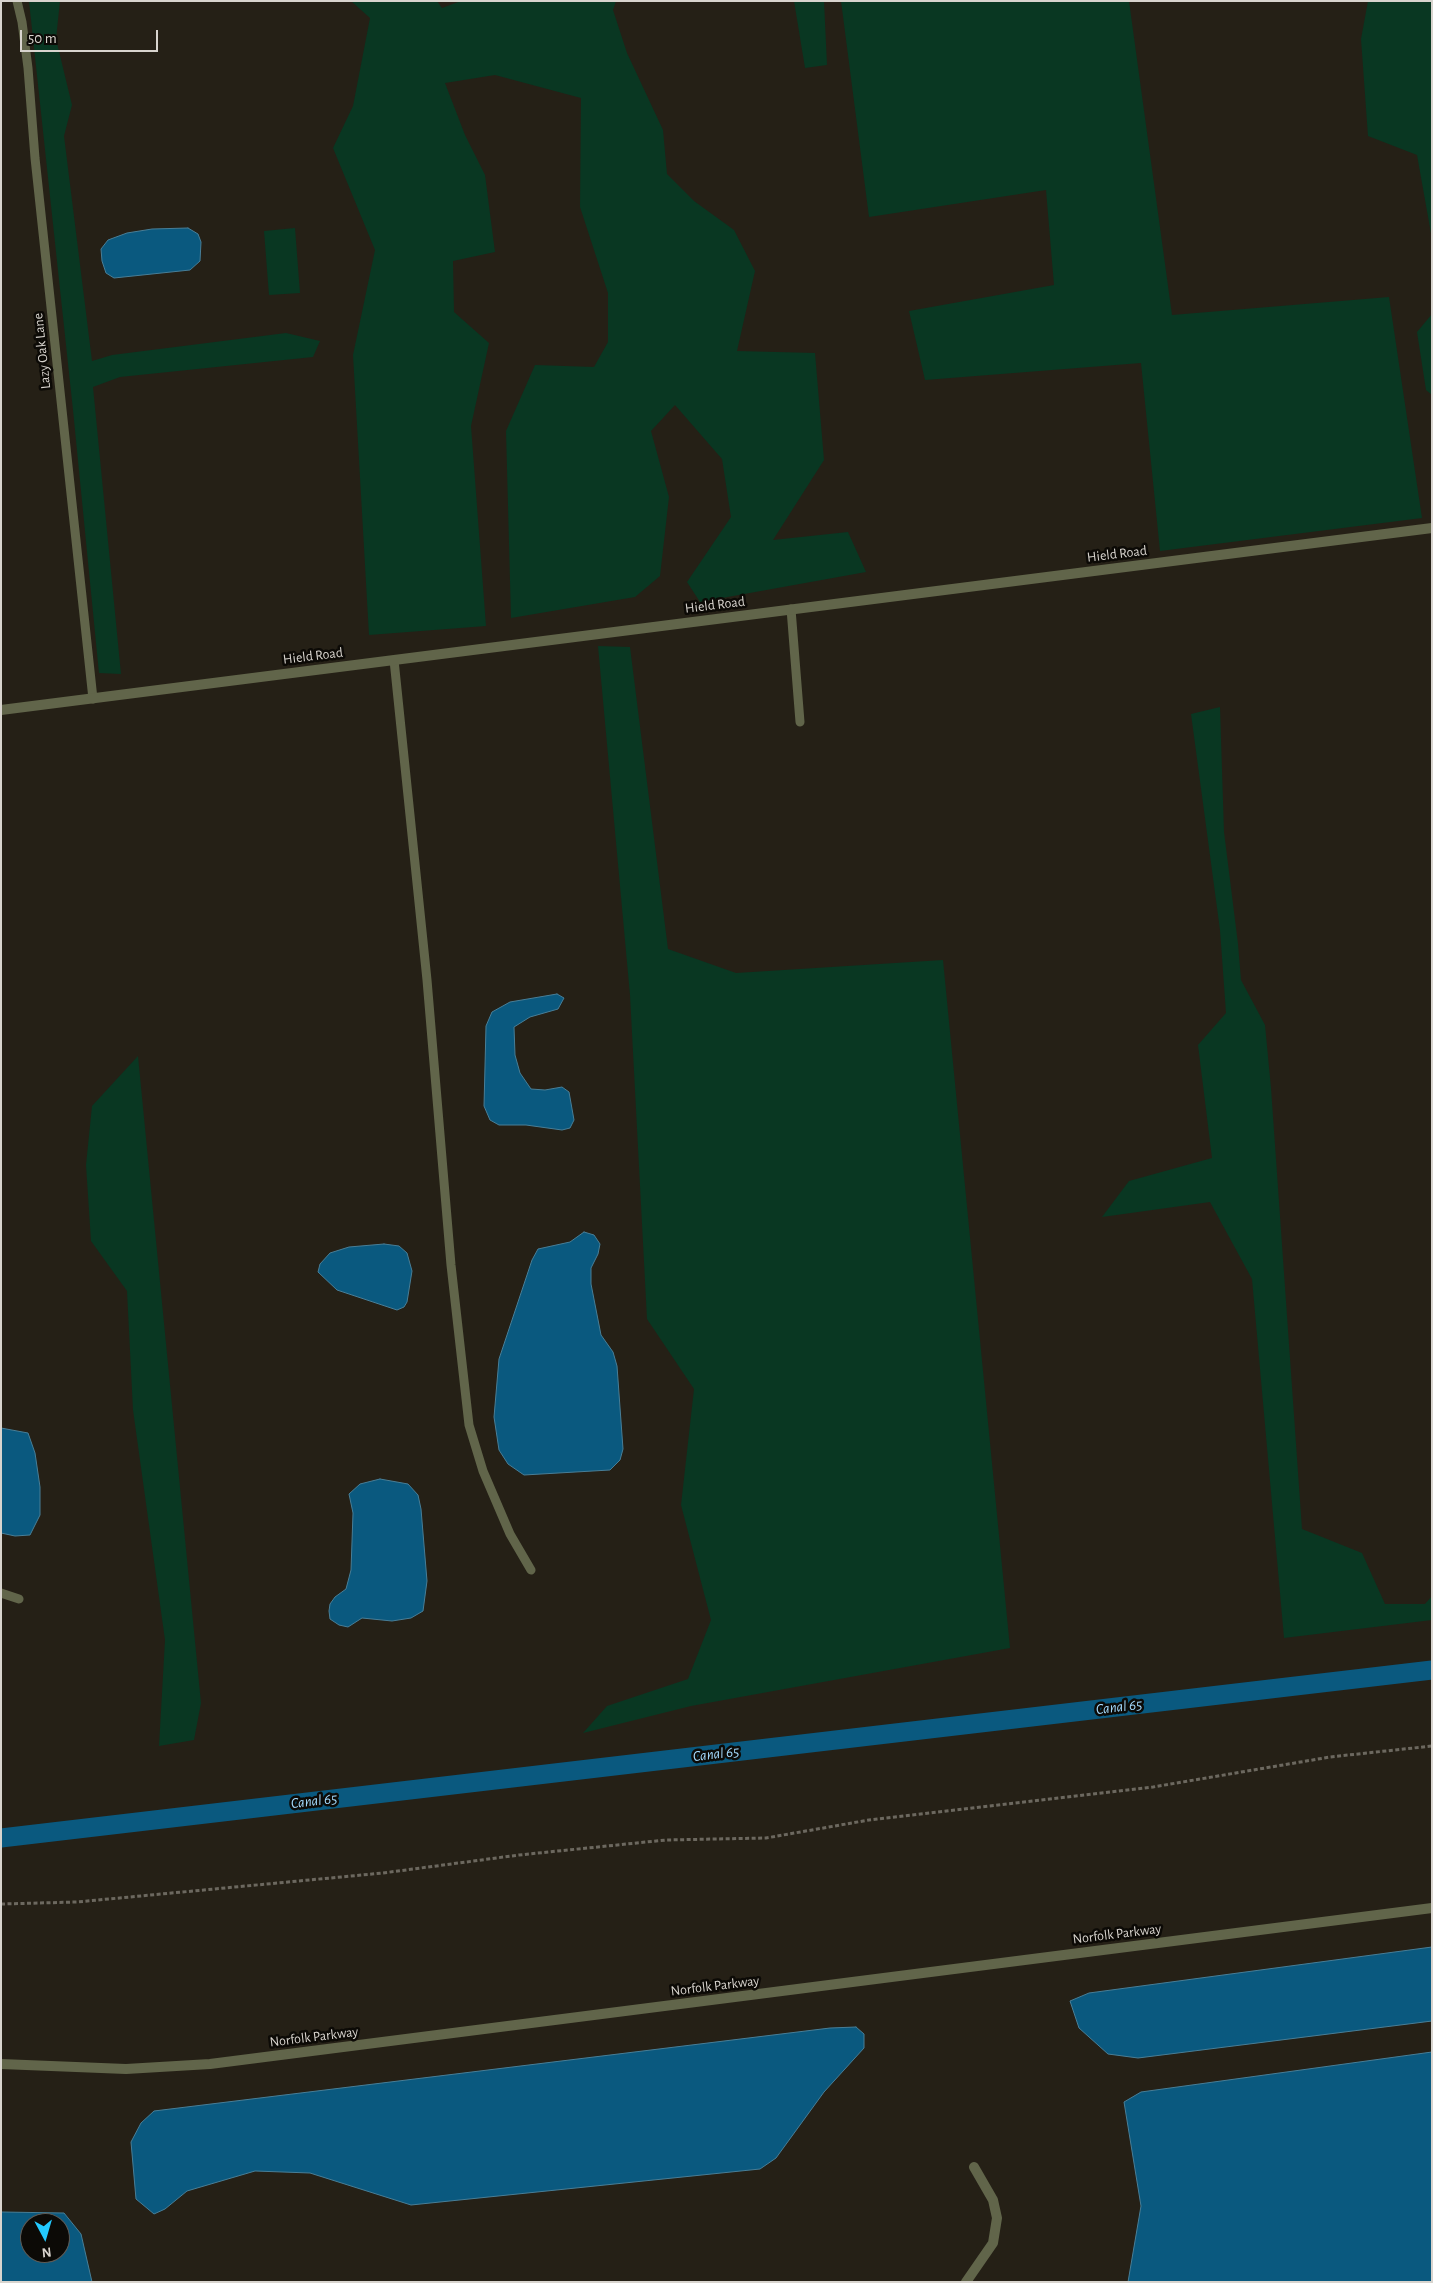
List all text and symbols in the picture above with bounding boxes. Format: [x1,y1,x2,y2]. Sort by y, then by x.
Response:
scale bar [22,20,160,52]
text: 50 m [28,31,57,46]
street label: Lazy Oak Lane [30,312,54,390]
street label: Hield Road [1086,542,1148,566]
street label: Hield Road [684,593,746,617]
street label: Hield Road [282,644,344,668]
water label: Canal 65 [1095,1695,1143,1719]
water label: Canal 65 [692,1742,740,1766]
water label: Canal 65 [290,1789,338,1813]
street label: Norfolk Parkway [1072,1920,1162,1948]
street label: Norfolk Parkway [670,1972,760,2000]
street label: Norfolk Parkway [269,2023,359,2051]
north arrow [20,2213,70,2263]
text: N [41,2244,52,2259]

